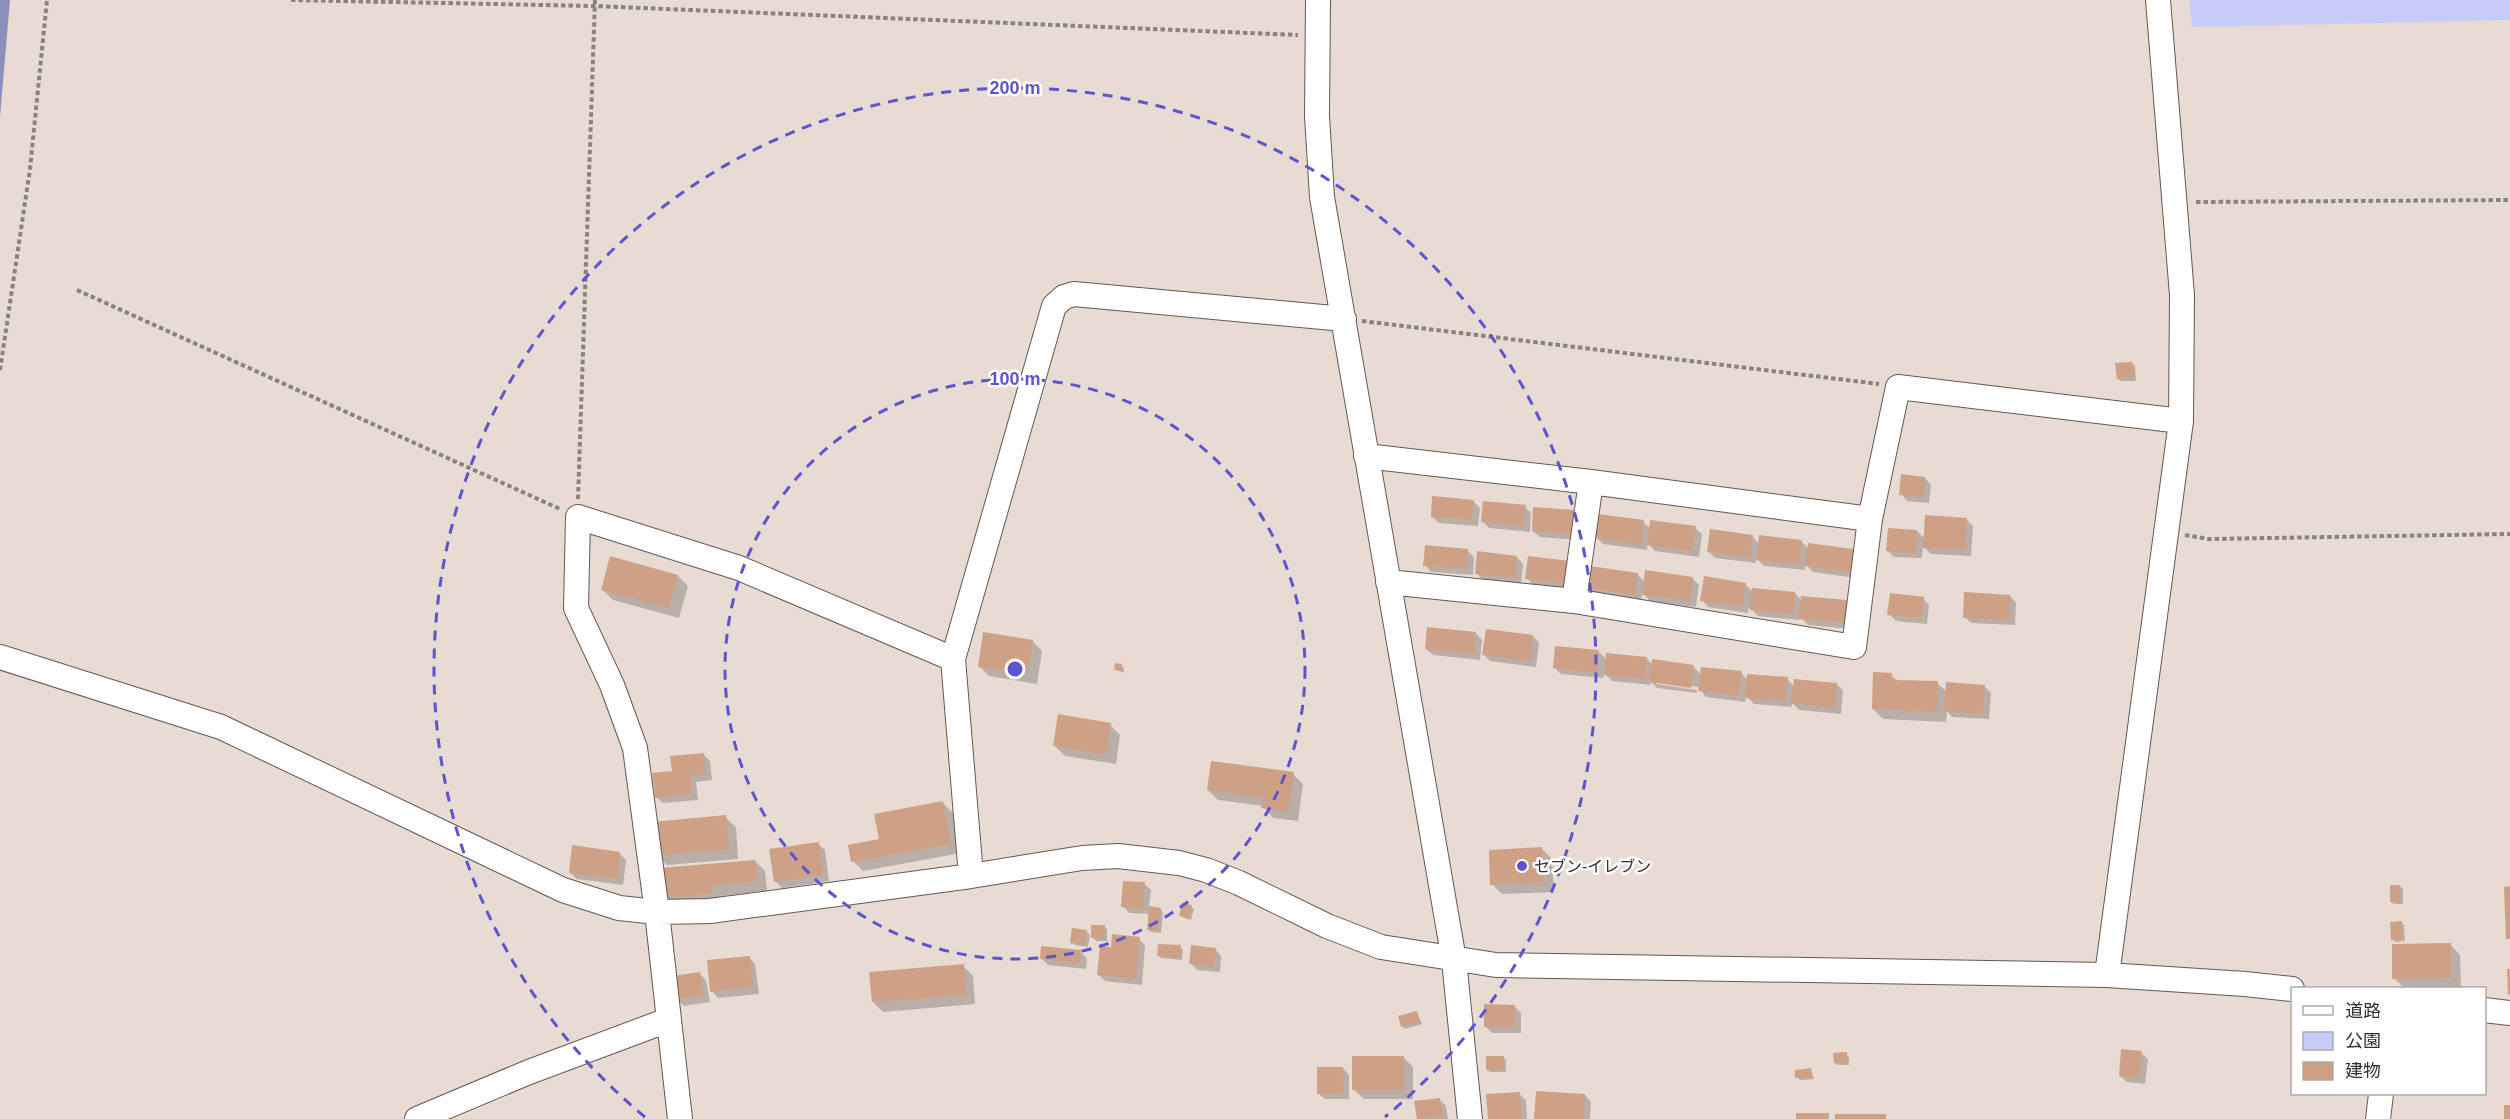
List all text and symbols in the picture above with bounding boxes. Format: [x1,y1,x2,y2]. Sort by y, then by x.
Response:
text: 200 m [989,78,1041,98]
text: 100 m [989,369,1041,389]
centre of rings [1005,659,1025,679]
place label: セブン-イレブン [1534,858,1651,875]
marker: セブン-イレブン [1515,859,1529,873]
legend [2291,987,2486,1095]
text: 道路 [2345,1001,2381,1021]
text: 公園 [2345,1031,2381,1051]
text: 建物 [2345,1061,2381,1081]

